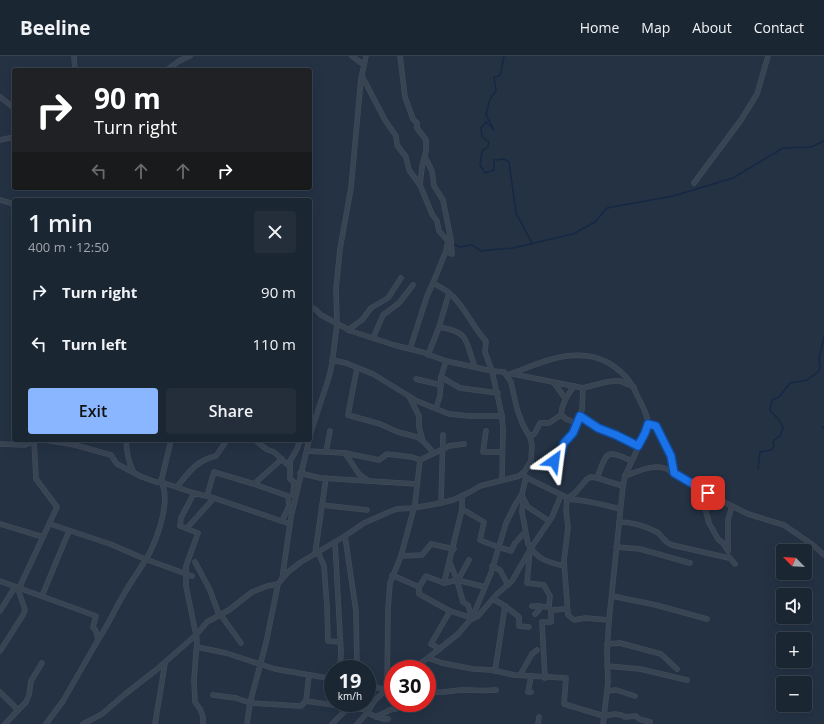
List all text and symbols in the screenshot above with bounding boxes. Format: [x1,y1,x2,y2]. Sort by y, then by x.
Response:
text: Beeline [20,15,91,41]
text: Home [580,18,619,37]
text: Map [641,18,670,37]
text: About [692,18,732,37]
text: Contact [754,18,804,37]
text: 90 m [94,79,161,117]
icon: right [28,84,80,136]
text: Turn right [94,115,177,139]
icon: left [88,160,110,182]
icon: ahead [130,160,152,182]
icon: ahead [172,160,194,182]
icon: right [214,160,236,182]
text: 1 min [28,206,93,239]
button: close [254,211,296,253]
text: 400 m · 12:50 [28,238,109,256]
icon: right [28,281,50,303]
text: Turn right [62,282,137,302]
text: 90 m [261,282,296,302]
icon: left [28,333,50,355]
text: Turn left [62,334,127,354]
text: 110 m [252,334,296,354]
button: Exit [28,388,158,434]
button: Share [166,388,296,434]
position arrow [533,440,575,482]
pin [691,476,725,510]
icon: arrive [697,482,719,504]
north arrow [776,544,812,580]
map controls [776,544,812,712]
button: sound [776,588,812,624]
button: + [776,632,812,668]
speed limit sign: 30 [384,660,436,712]
text: 19 [339,667,361,694]
button: − [776,676,812,712]
text: km/h [338,689,362,703]

